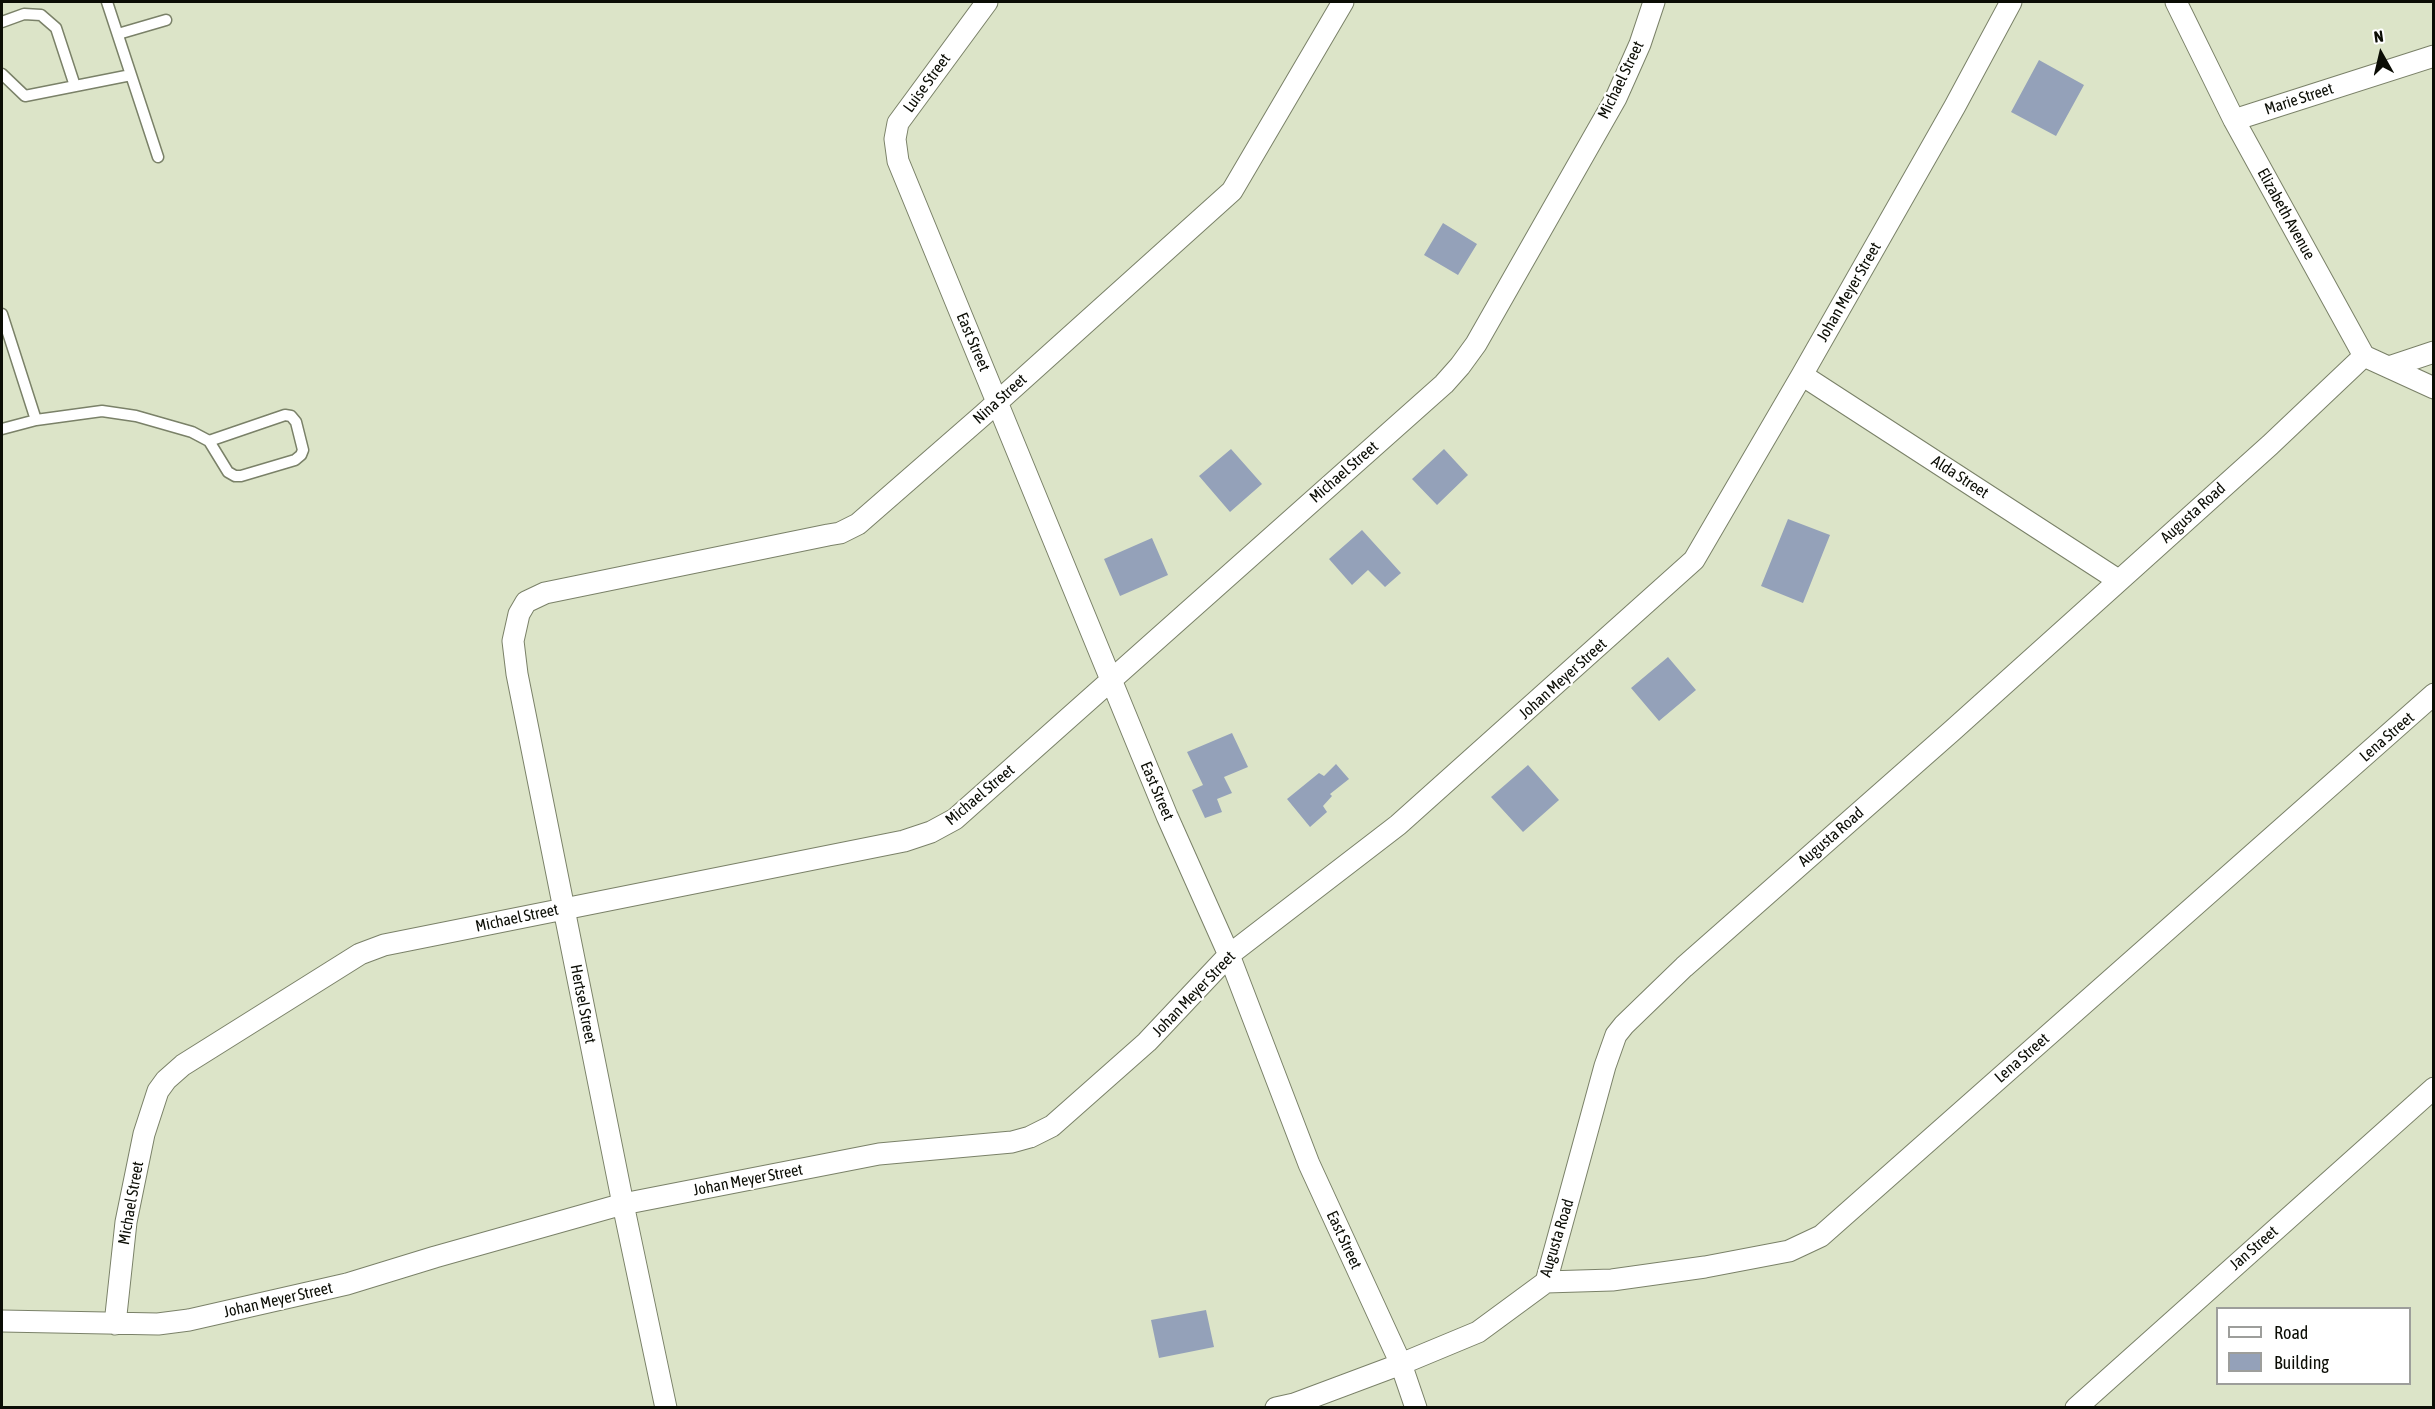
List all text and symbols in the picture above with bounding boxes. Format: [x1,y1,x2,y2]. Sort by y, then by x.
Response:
north arrow [2351,24,2411,84]
text: N [2373,27,2384,46]
street label: Michael Street [1594,38,1648,122]
street label: Luise Street [899,50,955,116]
street label: Marie Street [2262,79,2336,119]
street label: Elizabeth Avenue [2253,165,2319,263]
street label: Johan Meyer Street [1813,239,1885,345]
street label: East Street [952,310,994,374]
street label: Nina Street [969,370,1031,428]
street label: Michael Street [1306,437,1382,507]
street label: Alda Street [1928,451,1992,503]
street label: Augusta Road [2157,479,2229,547]
street label: Johan Meyer Street [1515,635,1611,723]
street label: Lena Street [2356,708,2418,766]
street label: East Street [1136,759,1178,823]
street label: Michael Street [942,761,1018,829]
street label: Augusta Road [1794,803,1868,871]
street label: Michael Street [474,900,560,936]
street label: Johan Meyer Street [1148,947,1240,1041]
street label: Hertsel Street [566,963,600,1045]
street label: Lena Street [1991,1029,2053,1087]
street label: Michael Street [114,1160,148,1246]
street label: Johan Meyer Street [692,1160,804,1200]
street label: Augusta Road [1536,1197,1578,1279]
street label: East Street [1322,1208,1366,1272]
street label: Jan Street [2226,1222,2282,1274]
street label: Johan Meyer Street [222,1278,334,1322]
legend [2216,1307,2411,1385]
text: Road [2274,1322,2308,1343]
text: Building [2274,1352,2329,1373]

